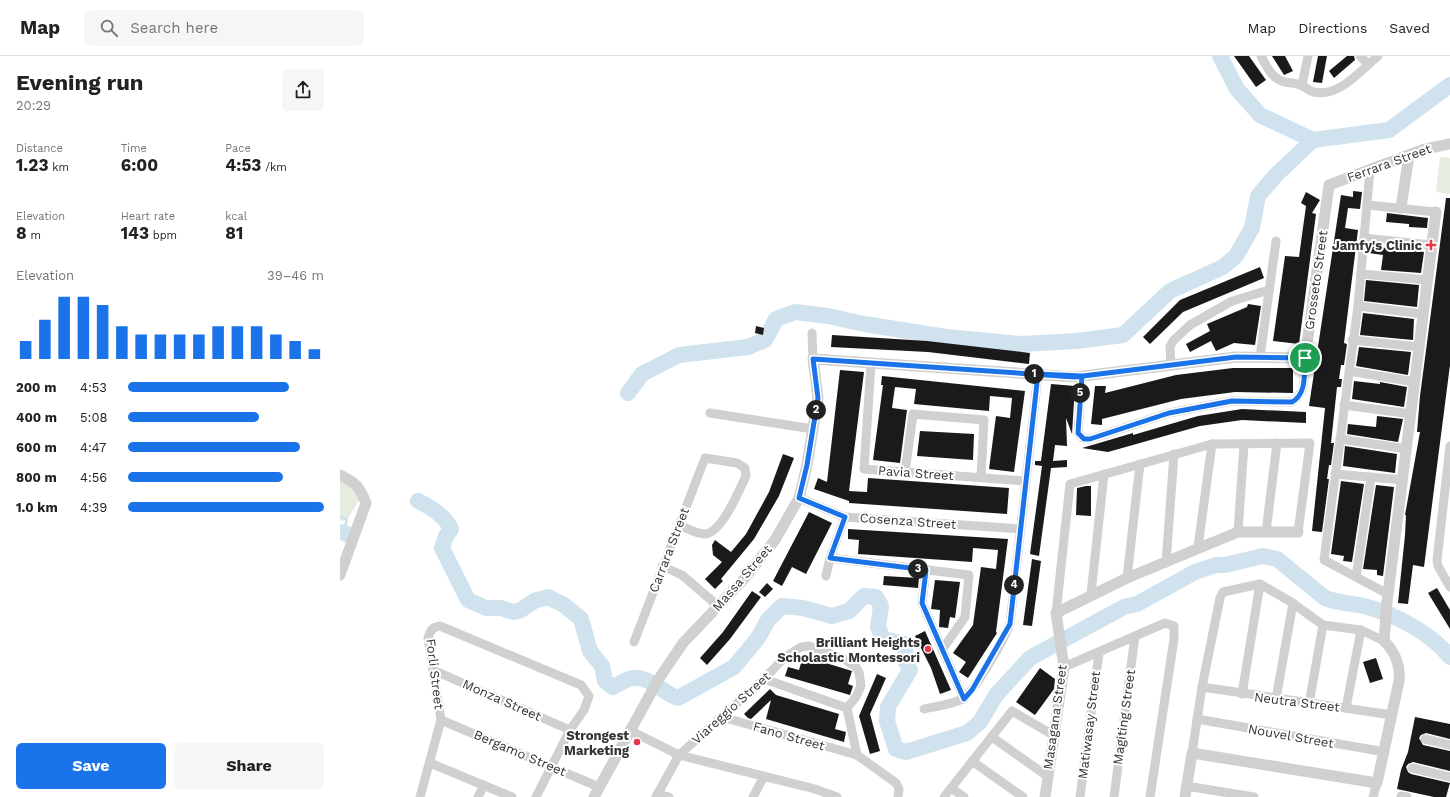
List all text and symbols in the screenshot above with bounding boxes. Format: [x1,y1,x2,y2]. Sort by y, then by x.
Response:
search box [84,10,364,46]
text: Map [20,16,60,39]
icon: search [98,17,120,39]
text: Search here [130,19,218,37]
text: Map [1248,20,1276,36]
text: Directions [1298,20,1367,36]
text: Saved [1389,20,1430,36]
button: share [282,69,324,111]
text: Evening run [16,70,144,95]
text: 20:29 [16,98,51,113]
street label: Ferrara Street [1345,141,1434,185]
text: Distance [16,142,63,155]
text: Time [121,142,147,155]
text: Pace [225,142,251,155]
text: 1.23 [16,155,48,175]
text: 6:00 [121,155,158,175]
text: 4:53 [225,155,261,175]
text: km [48,161,69,174]
text: /km [261,161,287,174]
text: Elevation [16,210,65,223]
text: Heart rate [121,210,175,223]
text: kcal [225,210,247,223]
text: 8 [16,223,27,243]
text: 143 [121,223,149,243]
text: 81 [225,223,243,243]
text: m [27,229,41,242]
text: bpm [149,229,177,242]
street label: Grosseto Street [1302,229,1330,331]
place label: Jamfy's Clinic [1332,238,1423,253]
marker: Jamfy's Clinic [1425,239,1437,251]
text: Elevation [16,268,74,283]
text: 39–46 m [267,268,324,283]
pin [1288,341,1322,375]
icon: arrive [1294,347,1316,369]
pin: 1 [1024,364,1044,384]
text: 1 [1032,367,1036,380]
text: 200 m [16,380,56,395]
text: 4:53 [80,380,107,395]
pin: 5 [1070,383,1090,403]
text: 5 [1077,386,1083,399]
pin: 2 [806,400,826,420]
text: 2 [813,403,819,416]
text: 400 m [16,410,57,425]
text: 5:08 [80,410,108,425]
text: 600 m [16,440,57,455]
text: 4:47 [80,440,106,455]
street label: Pavia Street [878,463,955,483]
text: 800 m [16,470,57,485]
text: 4:56 [80,470,107,485]
text: 1.0 km [16,500,58,515]
text: 4:39 [80,500,107,515]
street label: Carrara Street [646,505,692,595]
street label: Cosenza Street [859,510,957,532]
street label: Massa Street [709,541,775,614]
pin: 3 [908,559,928,579]
text: 3 [915,562,921,575]
pin: 4 [1004,575,1024,595]
text: 4 [1010,578,1018,591]
place label: Brilliant Heights Scholastic Montessori [777,635,920,665]
street label: Forli Street [423,638,447,711]
marker: Brilliant Heights Scholastic Montessori [923,644,933,654]
street label: Masagana Street [1040,663,1070,770]
street label: Viareggio Street [689,668,774,747]
street label: Magiting Street [1110,668,1138,766]
street label: Matiwasay Street [1075,670,1103,780]
street label: Monza Street [460,676,544,724]
street label: Neutra Street [1253,689,1341,715]
street label: Fano Street [751,719,827,754]
street label: Nouvel Street [1247,721,1335,751]
street label: Bergamo Street [472,727,569,779]
place label: Strongest Marketing [564,728,630,758]
marker: Strongest Marketing [632,737,642,747]
button: Save [16,743,166,789]
button: Share [174,743,324,789]

